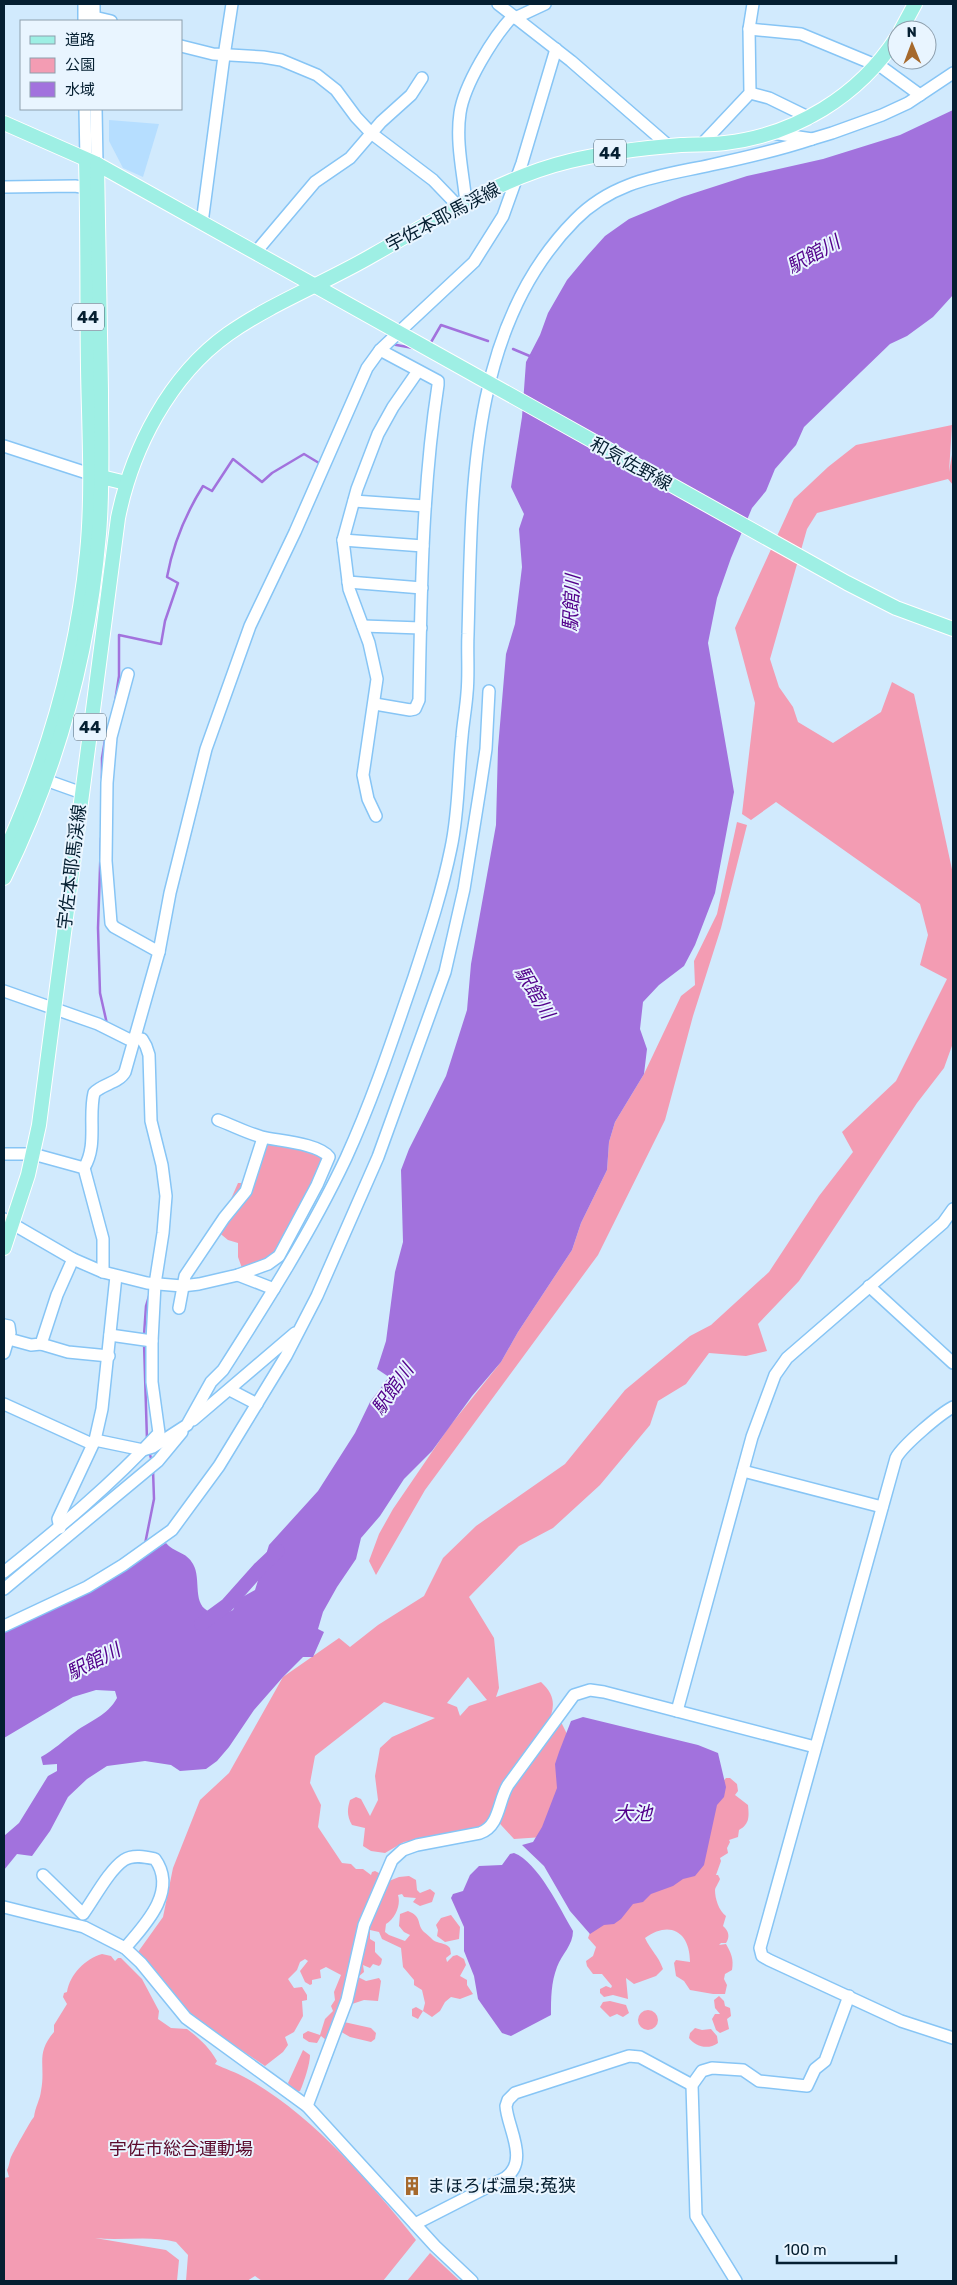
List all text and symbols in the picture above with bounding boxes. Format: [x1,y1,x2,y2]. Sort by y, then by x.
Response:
legend [20,20,182,110]
north arrow [887,20,937,70]
text: N [907,24,917,41]
text: 道路 [65,31,95,49]
text: 公園 [65,56,95,74]
text: 水域 [65,81,95,99]
road number: 44 [594,140,626,167]
street label: 宇佐本耶馬渓線 [382,178,504,256]
water label: 駅館川 [783,230,845,278]
road number: 44 [72,304,104,330]
street label: 和気佐野線 [586,433,676,495]
water label: 駅館川 [559,572,585,632]
road number: 44 [74,714,106,740]
street label: 宇佐本耶馬渓線 [53,803,91,931]
water label: 駅館川 [510,962,560,1024]
water label: 駅館川 [367,1358,419,1419]
water label: 駅館川 [63,1637,126,1685]
water label: 大池 [614,1802,654,1825]
park label: 宇佐市総合運動場 [109,2138,253,2160]
building icon: まほろば温泉;菟狭 [401,2175,423,2197]
place label: まほろば温泉;菟狭 [427,2175,576,2197]
scale bar [777,2232,896,2264]
text: 100 m [784,2241,826,2259]

